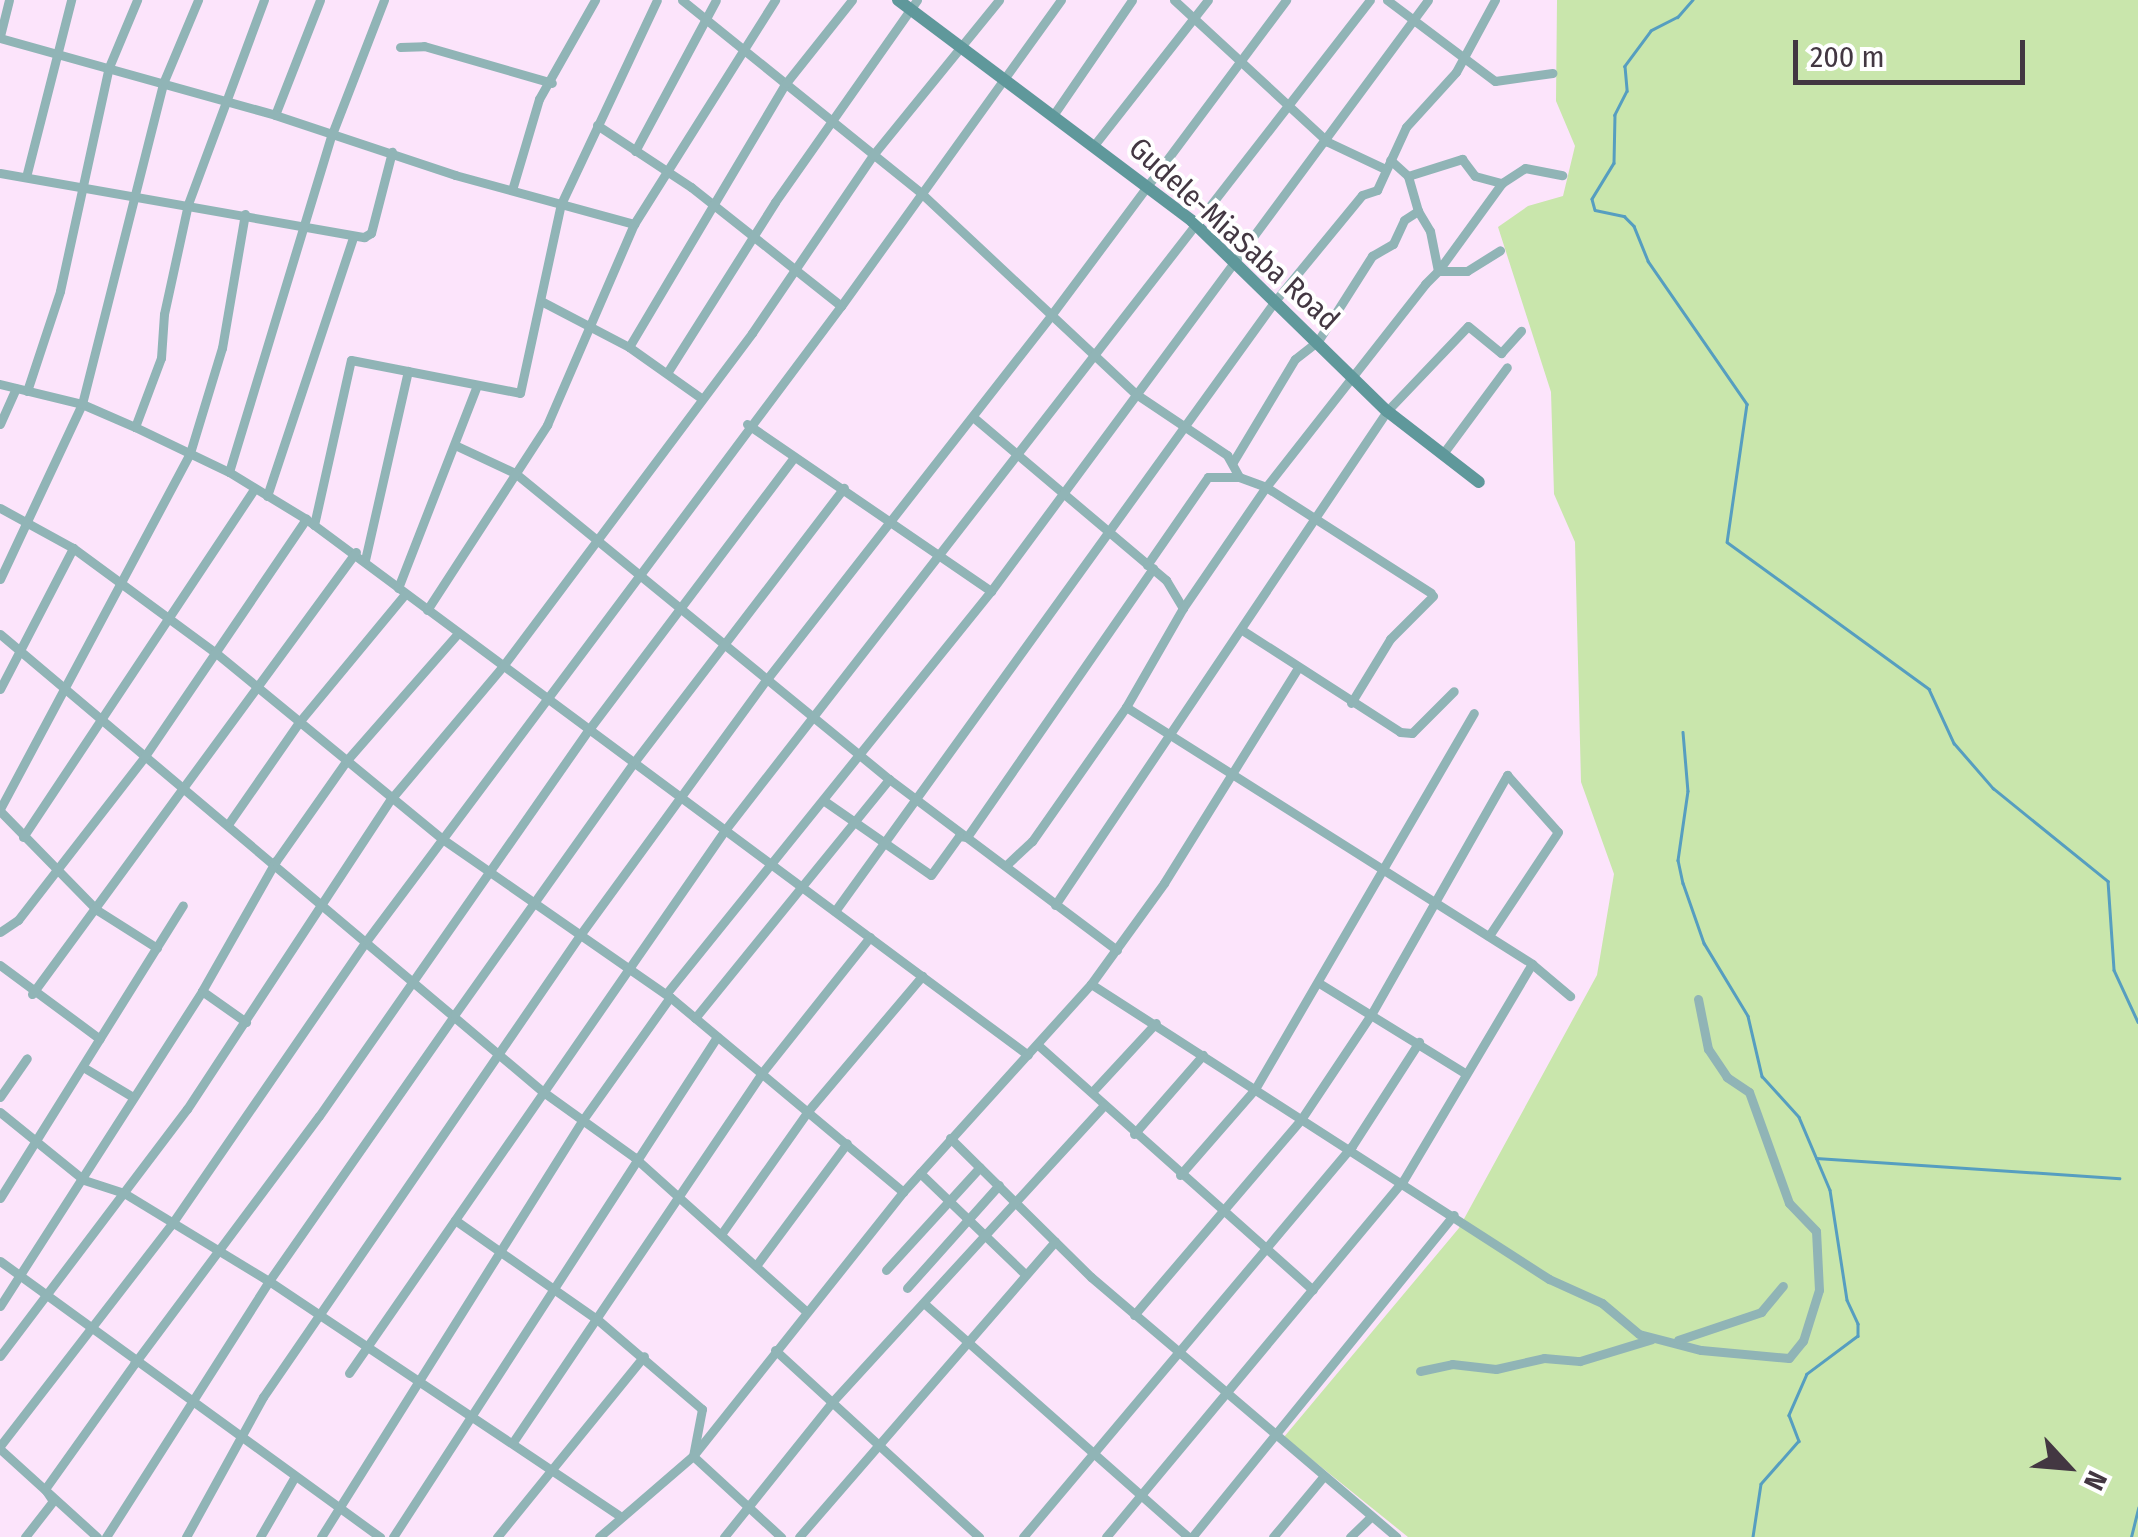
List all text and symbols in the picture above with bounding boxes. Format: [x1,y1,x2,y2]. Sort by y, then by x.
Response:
scale bar [1798,20,2030,82]
text: 200 m [1810,39,1885,75]
street label: Gudele-MiaSaba Road [1122,130,1346,338]
north arrow [2018,1417,2118,1517]
text: N [2077,1466,2114,1495]

